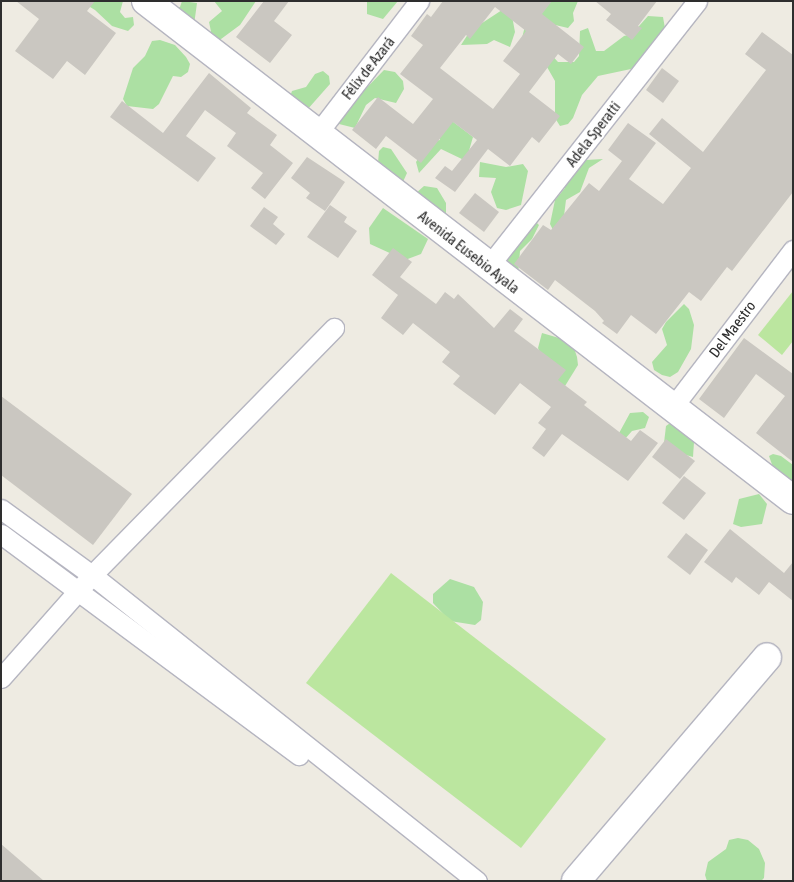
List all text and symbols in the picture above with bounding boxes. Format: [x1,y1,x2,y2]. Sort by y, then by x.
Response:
street label: Félix de Azará [338,33,398,103]
street label: Adela Speratti [562,98,624,170]
street label: Avenida Eusebio Ayala [415,207,523,297]
street label: Del Maestro [705,297,759,361]

